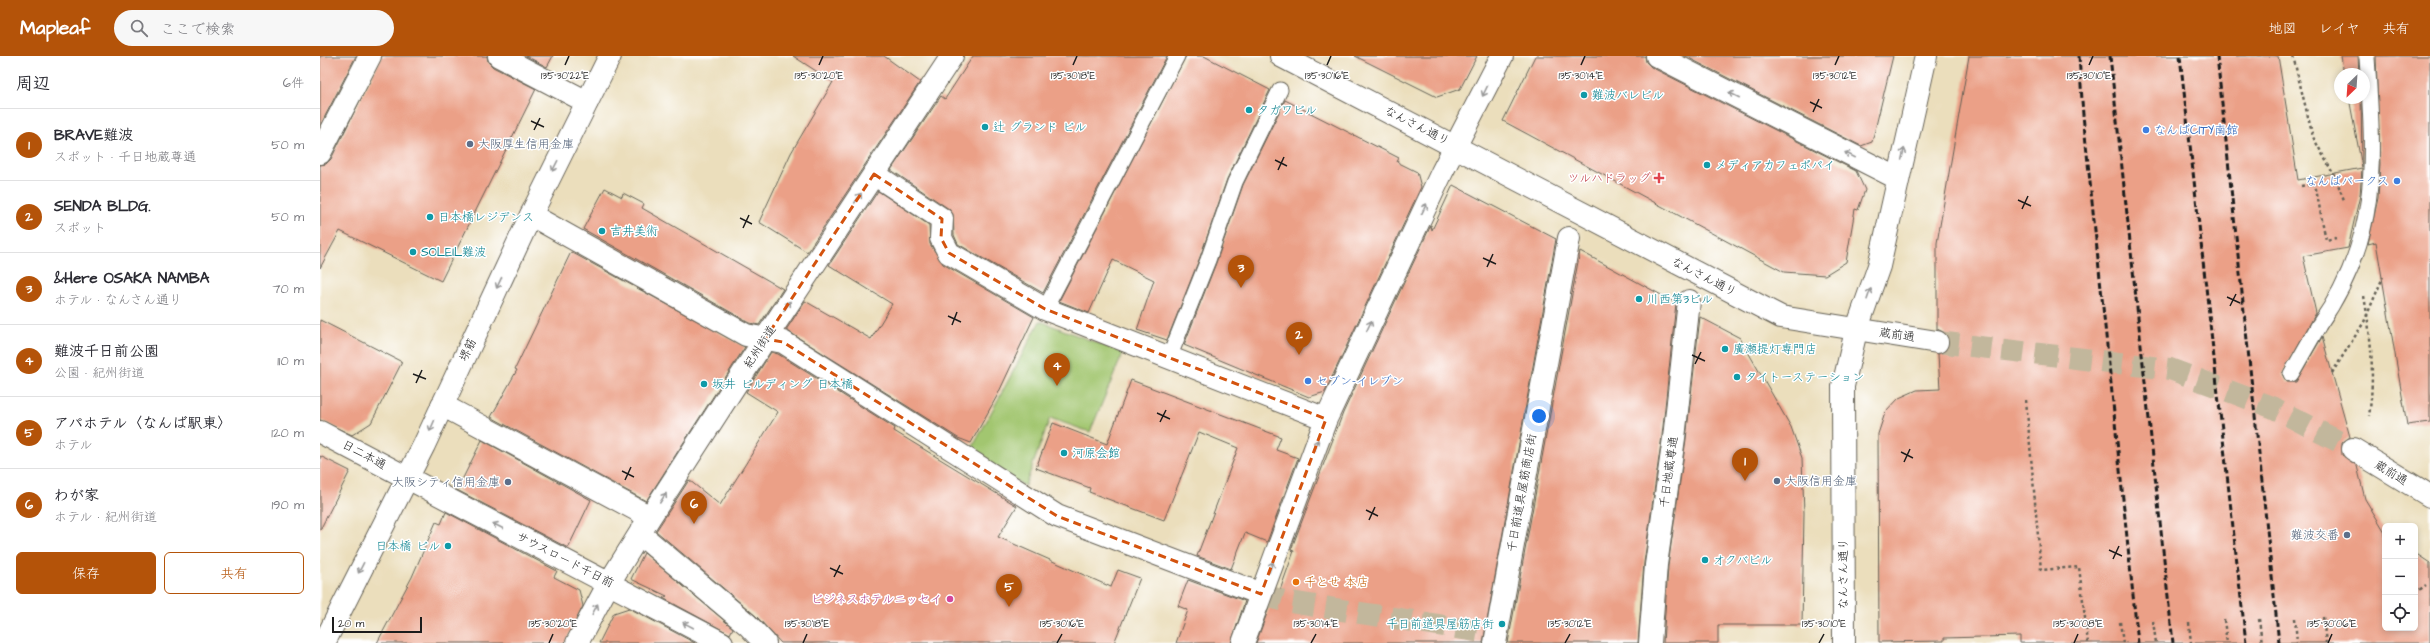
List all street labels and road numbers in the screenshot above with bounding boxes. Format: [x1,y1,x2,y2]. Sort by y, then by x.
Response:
street label: なんさん通り [1381,102,1453,150]
street label: なんさん通り [1668,253,1740,301]
street label: 紀州街道 [740,322,780,372]
street label: 蔵前通 [1878,324,1916,346]
street label: 堺筋 [455,336,481,364]
street label: 千日前道具屋筋商店街 [1503,432,1541,554]
street label: 千日地蔵尊通 [1656,435,1682,509]
street label: 日二本通 [339,436,389,474]
street label: 蔵前通 [2371,456,2411,490]
street label: サウスロード千日前 [513,528,617,592]
street label: なんさん通り [1835,538,1852,610]

